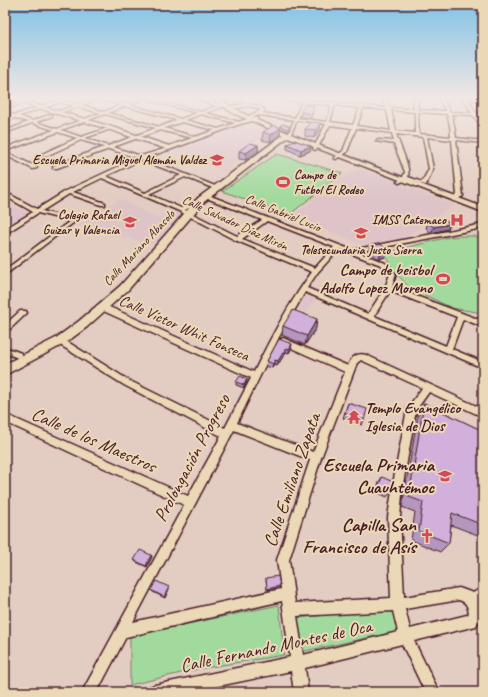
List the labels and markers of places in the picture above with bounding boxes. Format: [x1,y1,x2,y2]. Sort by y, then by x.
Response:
place label: Escuela Primaria Miguel Alemán Valdez [33,152,208,168]
school or university icon: Escuela Primaria Miguel Alemán Valdez [209,152,225,168]
place label: Campo de Futbol El Rodeo [294,167,365,198]
sports icon: Campo de Futbol El Rodeo [275,174,291,190]
place label: Colegio Rafael Guizar y Valencia [43,207,122,238]
place label: IMSS Catemaco [372,212,447,228]
hospital icon: IMSS Catemaco [449,212,465,228]
school or university icon: Colegio Rafael Guizar y Valencia [122,214,138,230]
school or university icon: Telesecundaria Justo Sierra [353,225,369,241]
place label: Telesecundaria Justo Sierra [300,242,423,258]
place label: Campo de beisbol Adolfo Lopez Moreno [320,260,435,298]
sports icon: Campo de beisbol Adolfo Lopez Moreno [435,271,451,287]
place label: Templo Evangélico Iglesia de Dios [365,398,462,436]
temple icon: Templo Evangélico Iglesia de Dios [346,409,362,425]
place label: Escuela Primaria Cuauhtémoc [323,453,436,499]
school or university icon: Escuela Primaria Cuauhtémoc [437,468,453,484]
place label: Capilla San Francisco de Asís [302,513,418,559]
church icon: Capilla San Francisco de Asís [419,528,435,544]

